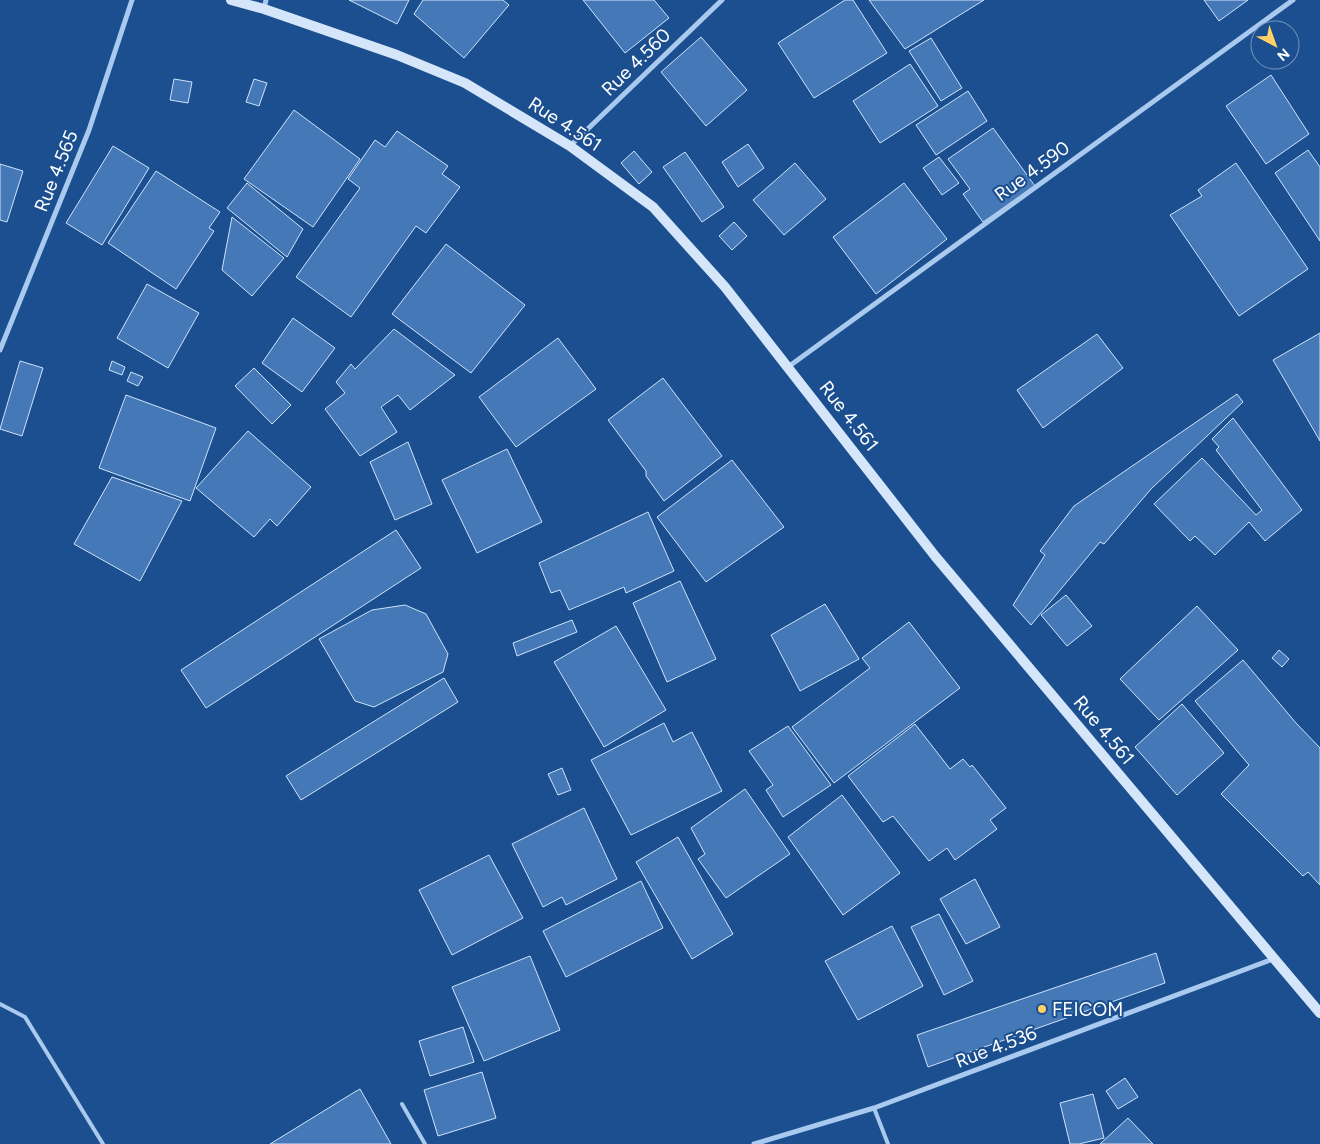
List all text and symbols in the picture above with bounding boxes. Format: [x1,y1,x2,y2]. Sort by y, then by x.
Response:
north arrow [1250,20,1300,70]
street label: Rue 4.560 [597,23,675,101]
text: N [1274,44,1293,64]
street label: Rue 4.561 [524,92,606,156]
street label: Rue 4.565 [29,127,83,215]
street label: Rue 4.590 [990,136,1074,206]
street label: Rue 4.561 [814,376,884,456]
street label: Rue 4.561 [1069,691,1139,769]
place label: FEICOM [1052,998,1123,1021]
marker: FEICOM [1036,1003,1048,1015]
street label: Rue 4.536 [952,1021,1040,1073]

